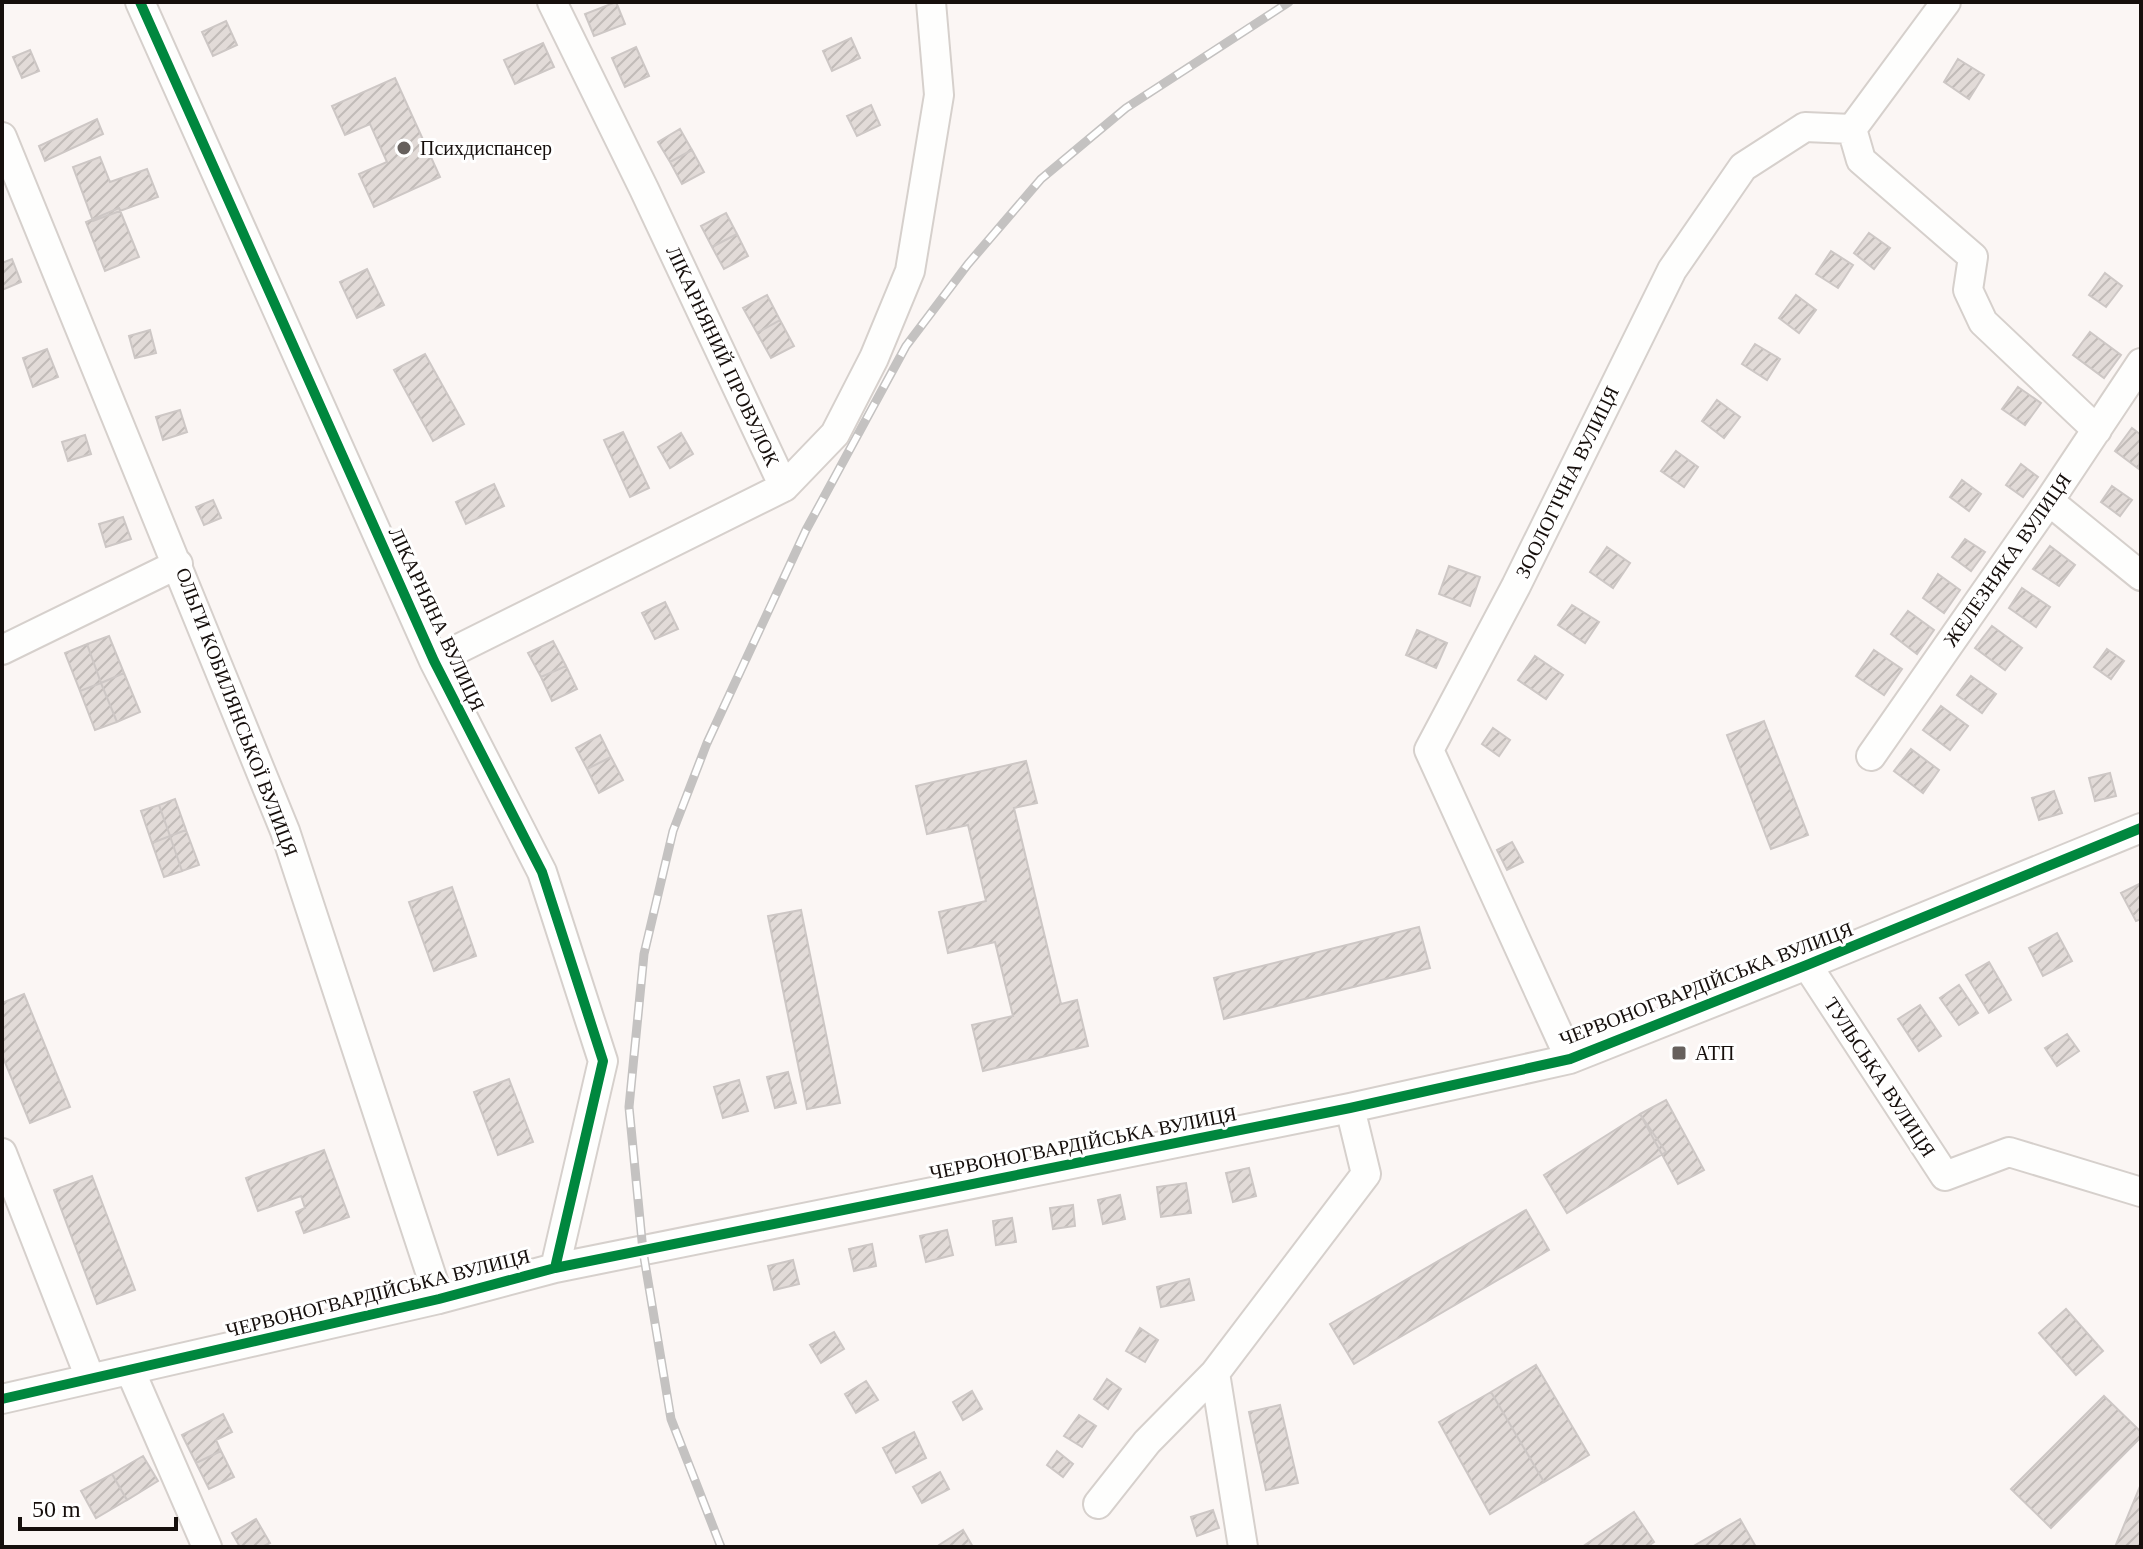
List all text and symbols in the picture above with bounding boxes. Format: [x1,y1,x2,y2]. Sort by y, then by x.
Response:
place label: Психдиспансер [420,137,552,160]
marker: Психдиспансер [395,139,413,157]
street label: ЛІКАРНЯНИЙ ПРОВУЛОК [662,242,784,470]
street label: ЗООЛОГІЧНА ВУЛИЦЯ [1511,383,1624,582]
street label: ЖЕЛЕЗНЯКА ВУЛИЦЯ [1939,469,2076,651]
street label: ЛІКАРНЯНА ВУЛИЦЯ [384,524,489,715]
street label: ОЛЬГИ КОБИЛЯНСЬКОЇ ВУЛИЦЯ [171,565,302,860]
street label: ЧЕРВОНОГВАРДІЙСЬКА ВУЛИЦЯ [1556,918,1856,1051]
street label: ТУЛЬСЬКА ВУЛИЦЯ [1819,993,1940,1161]
place label: АТП [1695,1042,1734,1064]
marker: АТП [1670,1044,1688,1062]
street label: ЧЕРВОНОГВАРДІЙСЬКА ВУЛИЦЯ [928,1102,1239,1185]
street label: ЧЕРВОНОГВАРДІЙСЬКА ВУЛИЦЯ [224,1245,533,1342]
scale bar [20,1481,176,1531]
text: 50 m [32,1496,81,1522]

